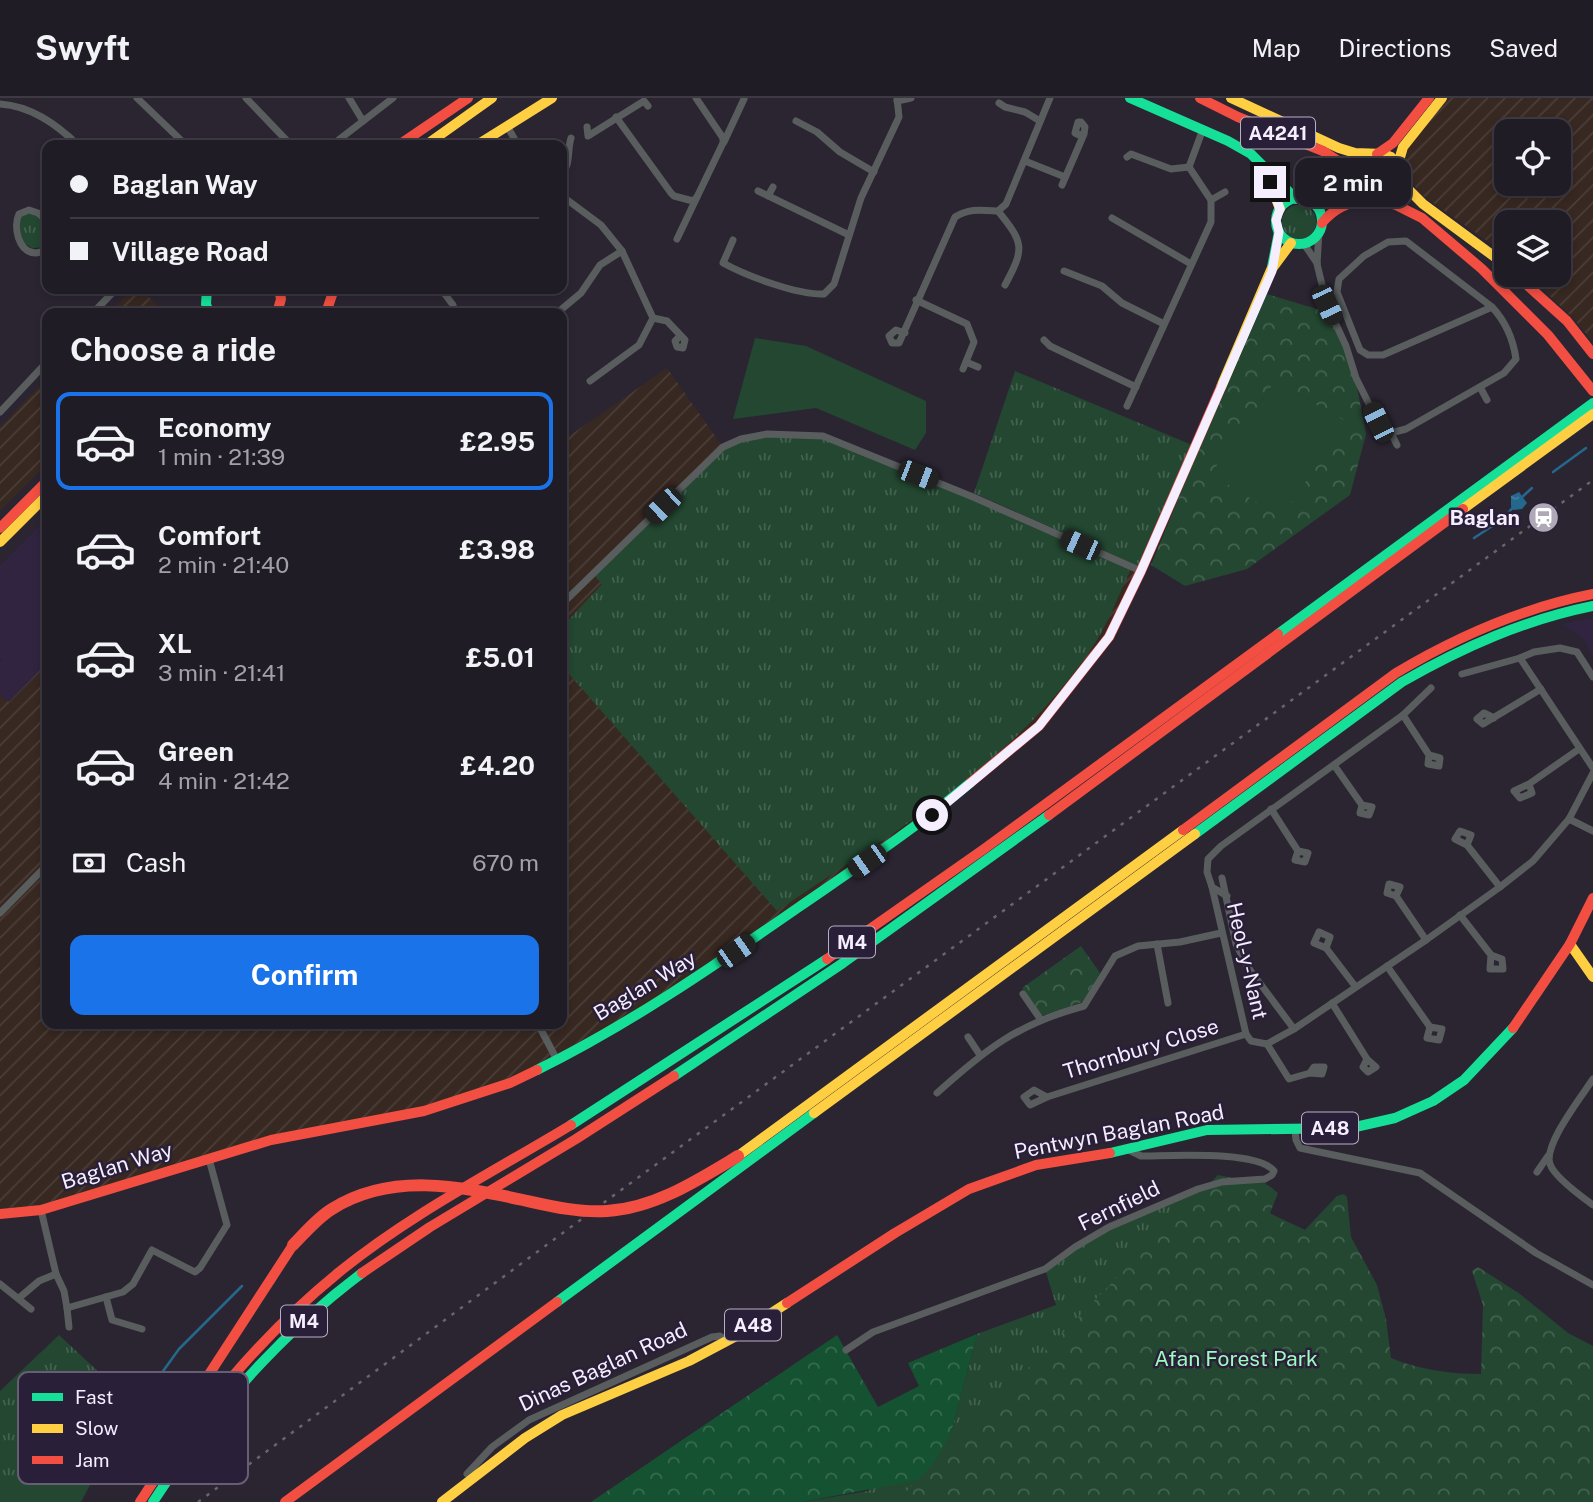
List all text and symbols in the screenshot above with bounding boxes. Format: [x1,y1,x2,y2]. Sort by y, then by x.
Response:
text: Swyft [35,29,130,67]
text: Map [1252,34,1301,62]
text: Directions [1339,34,1451,62]
text: Saved [1489,34,1558,62]
road number: A4241 [1241,118,1315,148]
map controls [1494,119,1571,287]
button: locate [1494,119,1571,196]
callout: 2 min [1294,158,1410,206]
route end [1254,166,1286,198]
text: Baglan Way [112,169,258,200]
text: 2 min [1323,169,1383,196]
button: layers [1494,210,1571,287]
text: Village Road [112,236,268,267]
car [1309,282,1346,328]
text: Choose a ride [70,331,276,368]
car [1360,399,1397,445]
icon: car [74,410,137,473]
text: Economy [158,412,271,443]
text: £2.95 [460,426,535,457]
text: 1 min · 21:39 [158,443,285,470]
car [895,458,942,492]
car [641,484,686,528]
station icon: Baglan [1526,501,1560,535]
place label: Baglan [1449,505,1520,530]
icon: car [74,518,137,581]
text: Comfort [158,520,261,551]
car [1057,527,1104,563]
text: £3.98 [459,534,535,565]
text: 2 min · 21:40 [158,551,289,578]
icon: car [74,626,137,689]
text: XL [158,628,192,659]
text: £5.01 [466,642,535,673]
text: 3 min · 21:41 [158,659,285,686]
icon: car [74,734,137,797]
text: Green [158,736,234,767]
text: £4.20 [460,750,535,781]
text: 4 min · 21:42 [158,767,290,794]
route start [916,799,948,831]
car [844,840,891,882]
icon: cash [70,844,108,882]
text: Cash [126,847,186,878]
text: 670 m [472,849,539,876]
street label: Heol-y-Nant [1222,900,1273,1022]
road number: M4 [829,926,875,958]
car [713,930,760,972]
button: Confirm [70,935,539,1015]
street label: Baglan Way [589,945,700,1026]
street label: Thornbury Close [1060,1013,1221,1084]
street label: Pentwyn Baglan Road [1012,1099,1226,1164]
road number: A48 [1302,1112,1358,1144]
street label: Baglan Way [58,1137,175,1194]
street label: Fernfield [1074,1175,1164,1236]
road number: M4 [281,1306,327,1336]
road number: A48 [725,1310,781,1340]
street label: Dinas Baglan Road [515,1317,691,1416]
park label: Afan Forest Park [1154,1346,1318,1371]
legend [18,1372,248,1484]
text: Fast [75,1386,113,1408]
text: Slow [75,1417,119,1439]
text: Jam [75,1449,109,1471]

